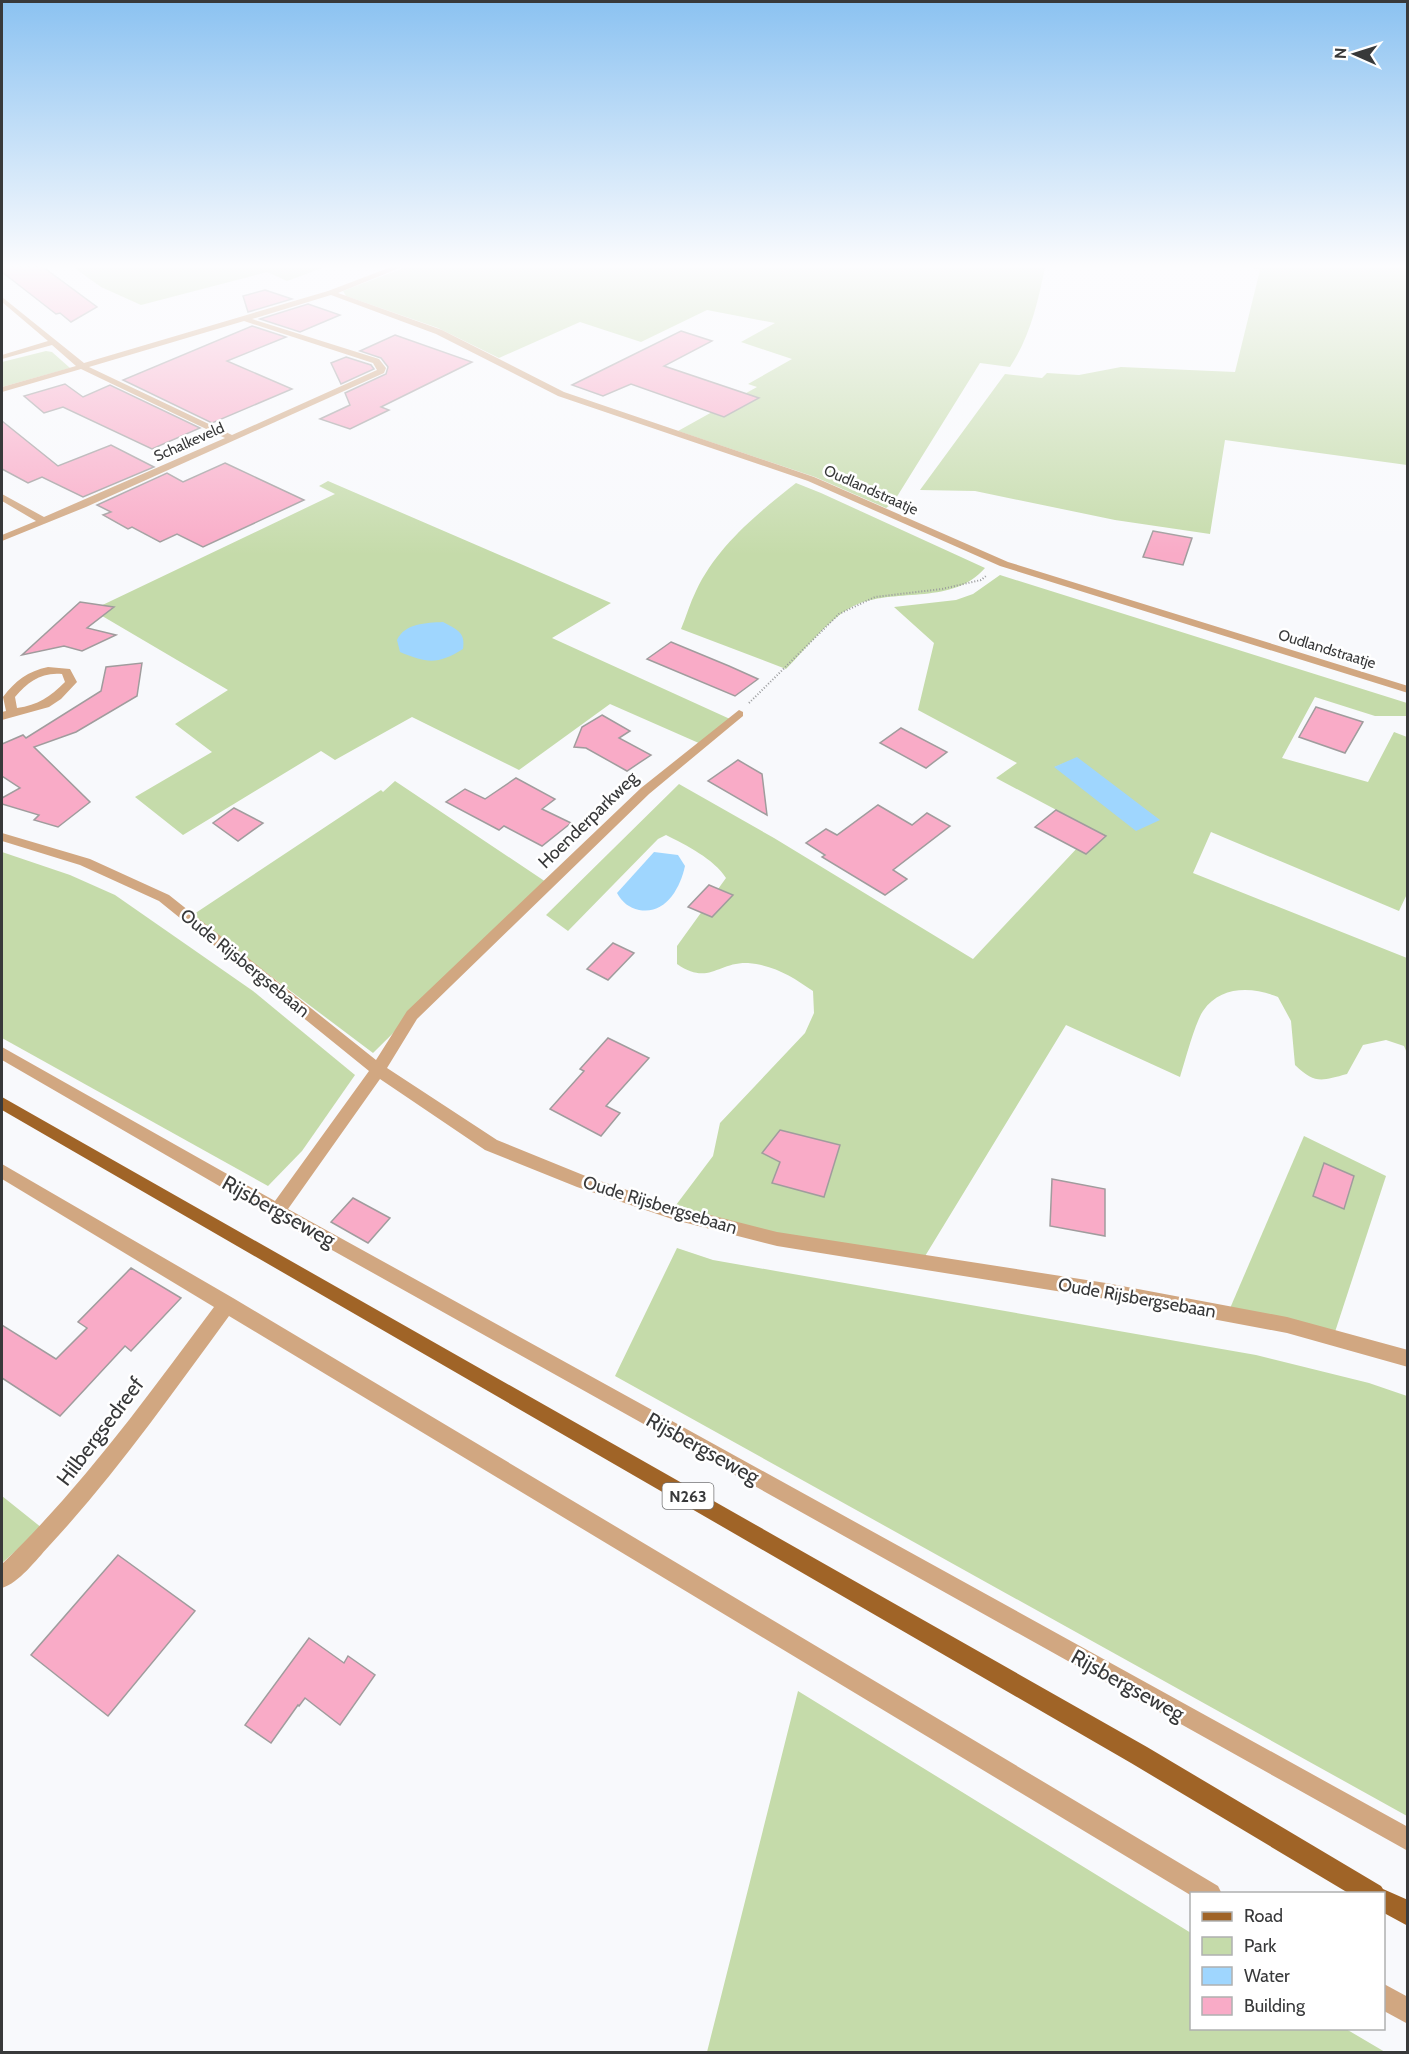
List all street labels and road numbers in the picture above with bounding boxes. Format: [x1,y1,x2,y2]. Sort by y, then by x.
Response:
street label: Schalkeveld [151,418,227,466]
street label: Oudlandstraatje [821,461,921,519]
street label: Oudlandstraatje [1276,626,1378,672]
street label: Hoenderparkweg [534,766,643,873]
street label: Oude Rijsbergsebaan [176,904,314,1022]
street label: Rijsbergseweg [218,1170,340,1253]
street label: Oude Rijsbergsebaan [580,1171,740,1239]
street label: Oude Rijsbergsebaan [1056,1273,1218,1323]
street label: Hilbergsedreef [51,1372,149,1490]
street label: Rijsbergseweg [642,1407,764,1490]
road number: N263 [662,1483,714,1509]
street label: Rijsbergseweg [1067,1644,1189,1727]

